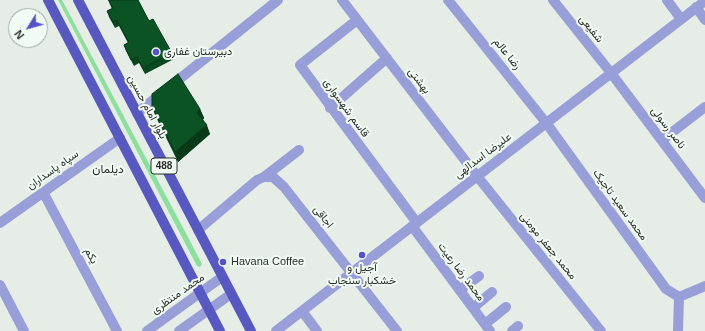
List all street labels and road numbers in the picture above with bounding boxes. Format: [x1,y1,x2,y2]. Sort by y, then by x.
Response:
street label: شفیعی [576,13,606,45]
street label: رضا عالم [490,36,524,72]
street label: بهشتی [405,65,433,97]
street label: بلوار امام حسین [125,73,169,141]
street label: قاسم شهسواری [320,76,372,140]
street label: ناصر رسولی [648,104,688,152]
street label: علیرضا اسدالهی [452,130,514,182]
street label: سپاه پاسداران [25,147,81,193]
road number: 488 [151,158,177,174]
street label: محمد سعید تاجیک [590,167,650,243]
street label: اجاقی [310,203,336,231]
street label: محمد جعفر مومنی [517,210,579,282]
street label: محمد رضا رعیت [435,240,487,304]
street label: یکم [81,246,101,266]
street label: محمد منتظری [149,271,207,317]

